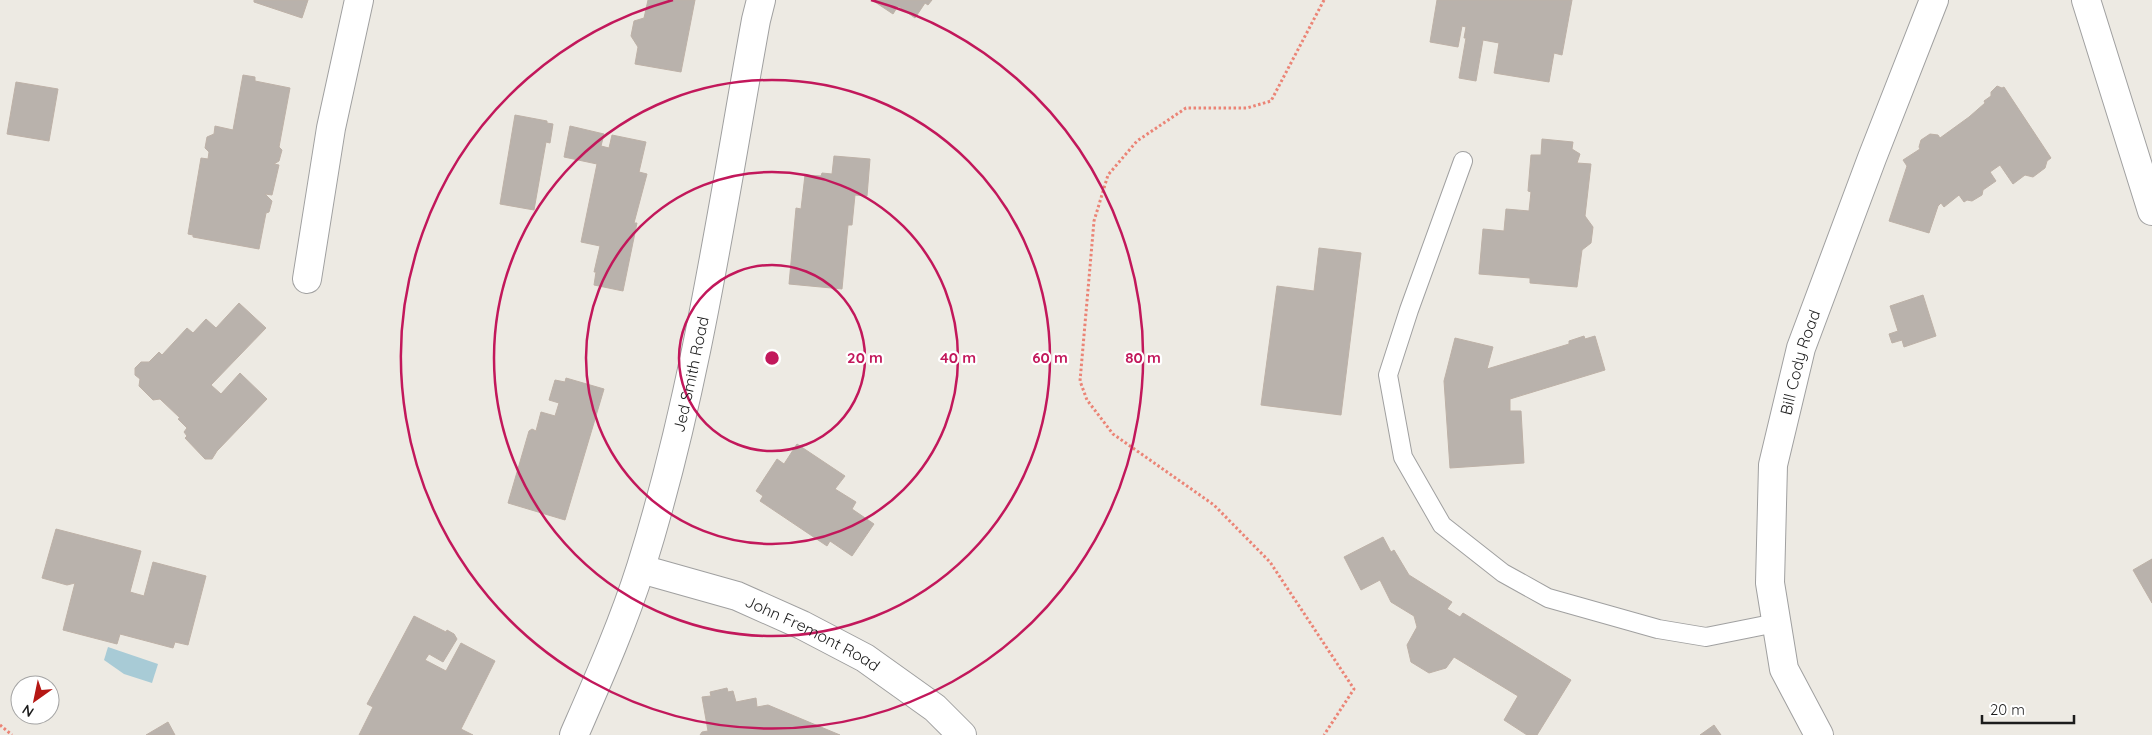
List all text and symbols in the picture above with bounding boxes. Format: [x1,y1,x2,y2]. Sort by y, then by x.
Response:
street label: Bill Cody Road [1775,307,1824,417]
street label: Jed Smith Road [668,315,713,434]
text: 20 m [847,348,883,367]
text: 40 m [940,348,976,367]
text: 60 m [1032,348,1068,367]
text: 80 m [1125,348,1161,367]
centre of rings [763,349,781,367]
street label: John Fremont Road [742,591,884,676]
north arrow [10,675,60,725]
scale bar [1982,692,2074,724]
text: 20 m [1990,700,2025,719]
text: N [19,701,37,721]

